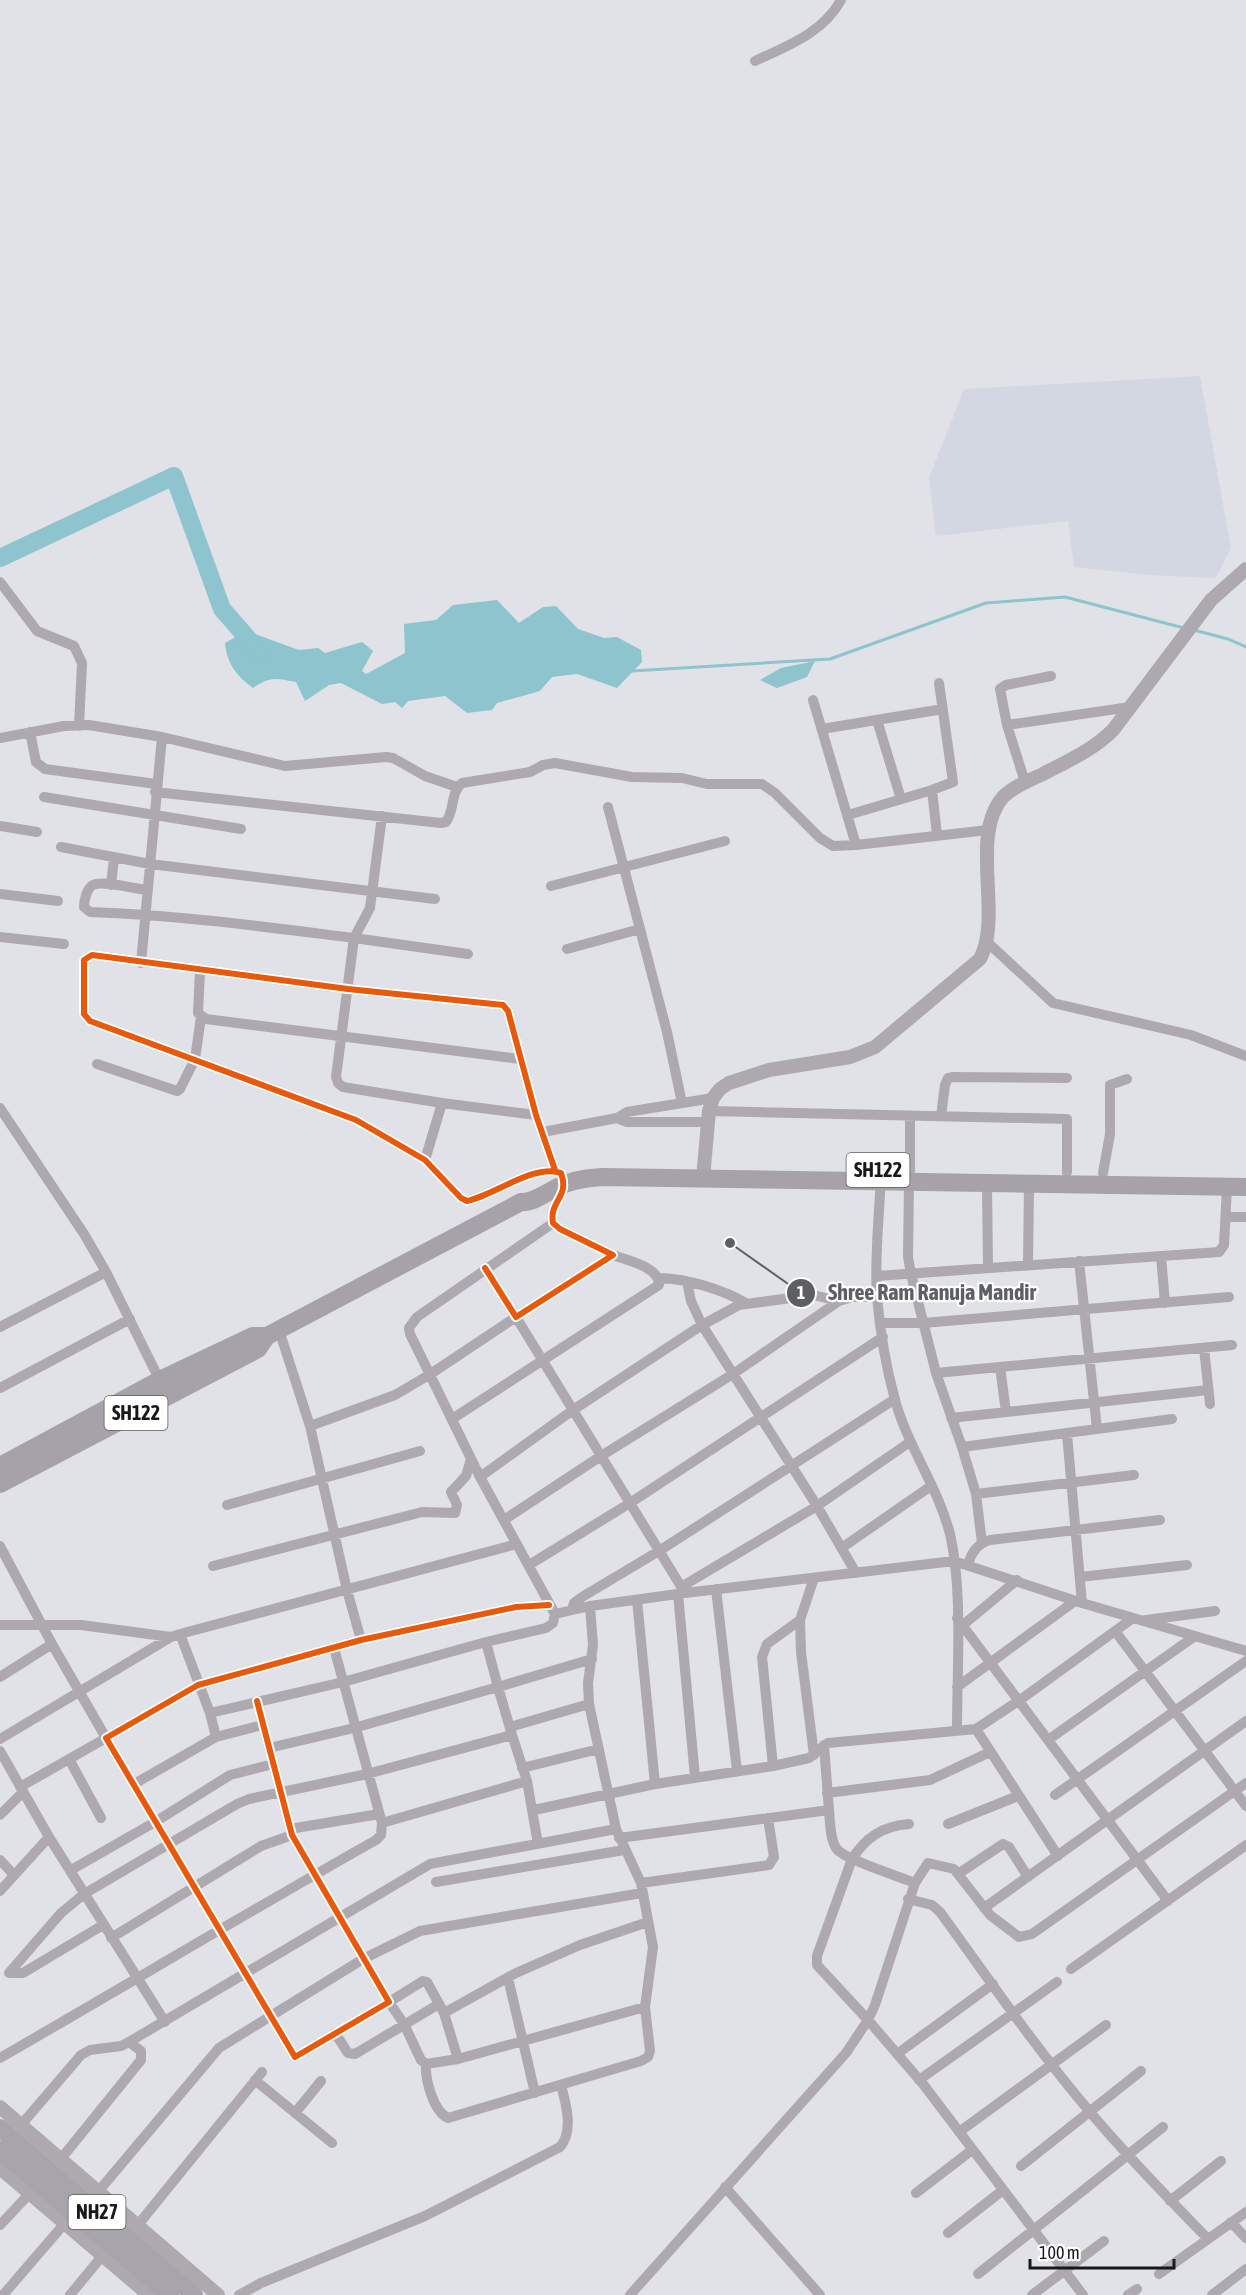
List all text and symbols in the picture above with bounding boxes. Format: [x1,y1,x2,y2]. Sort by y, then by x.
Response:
road number: SH122 [846,1153,910,1187]
callout: Shree Ram Ranuja Mandir [786,1273,1047,1313]
text: Shree Ram Ranuja Mandir [828,1279,1036,1305]
text: 1 [797,1282,805,1303]
road number: SH122 [104,1396,168,1430]
road number: NH27 [68,2195,126,2229]
scale bar [1030,2232,1174,2270]
text: 100 m [1039,2242,1080,2263]

